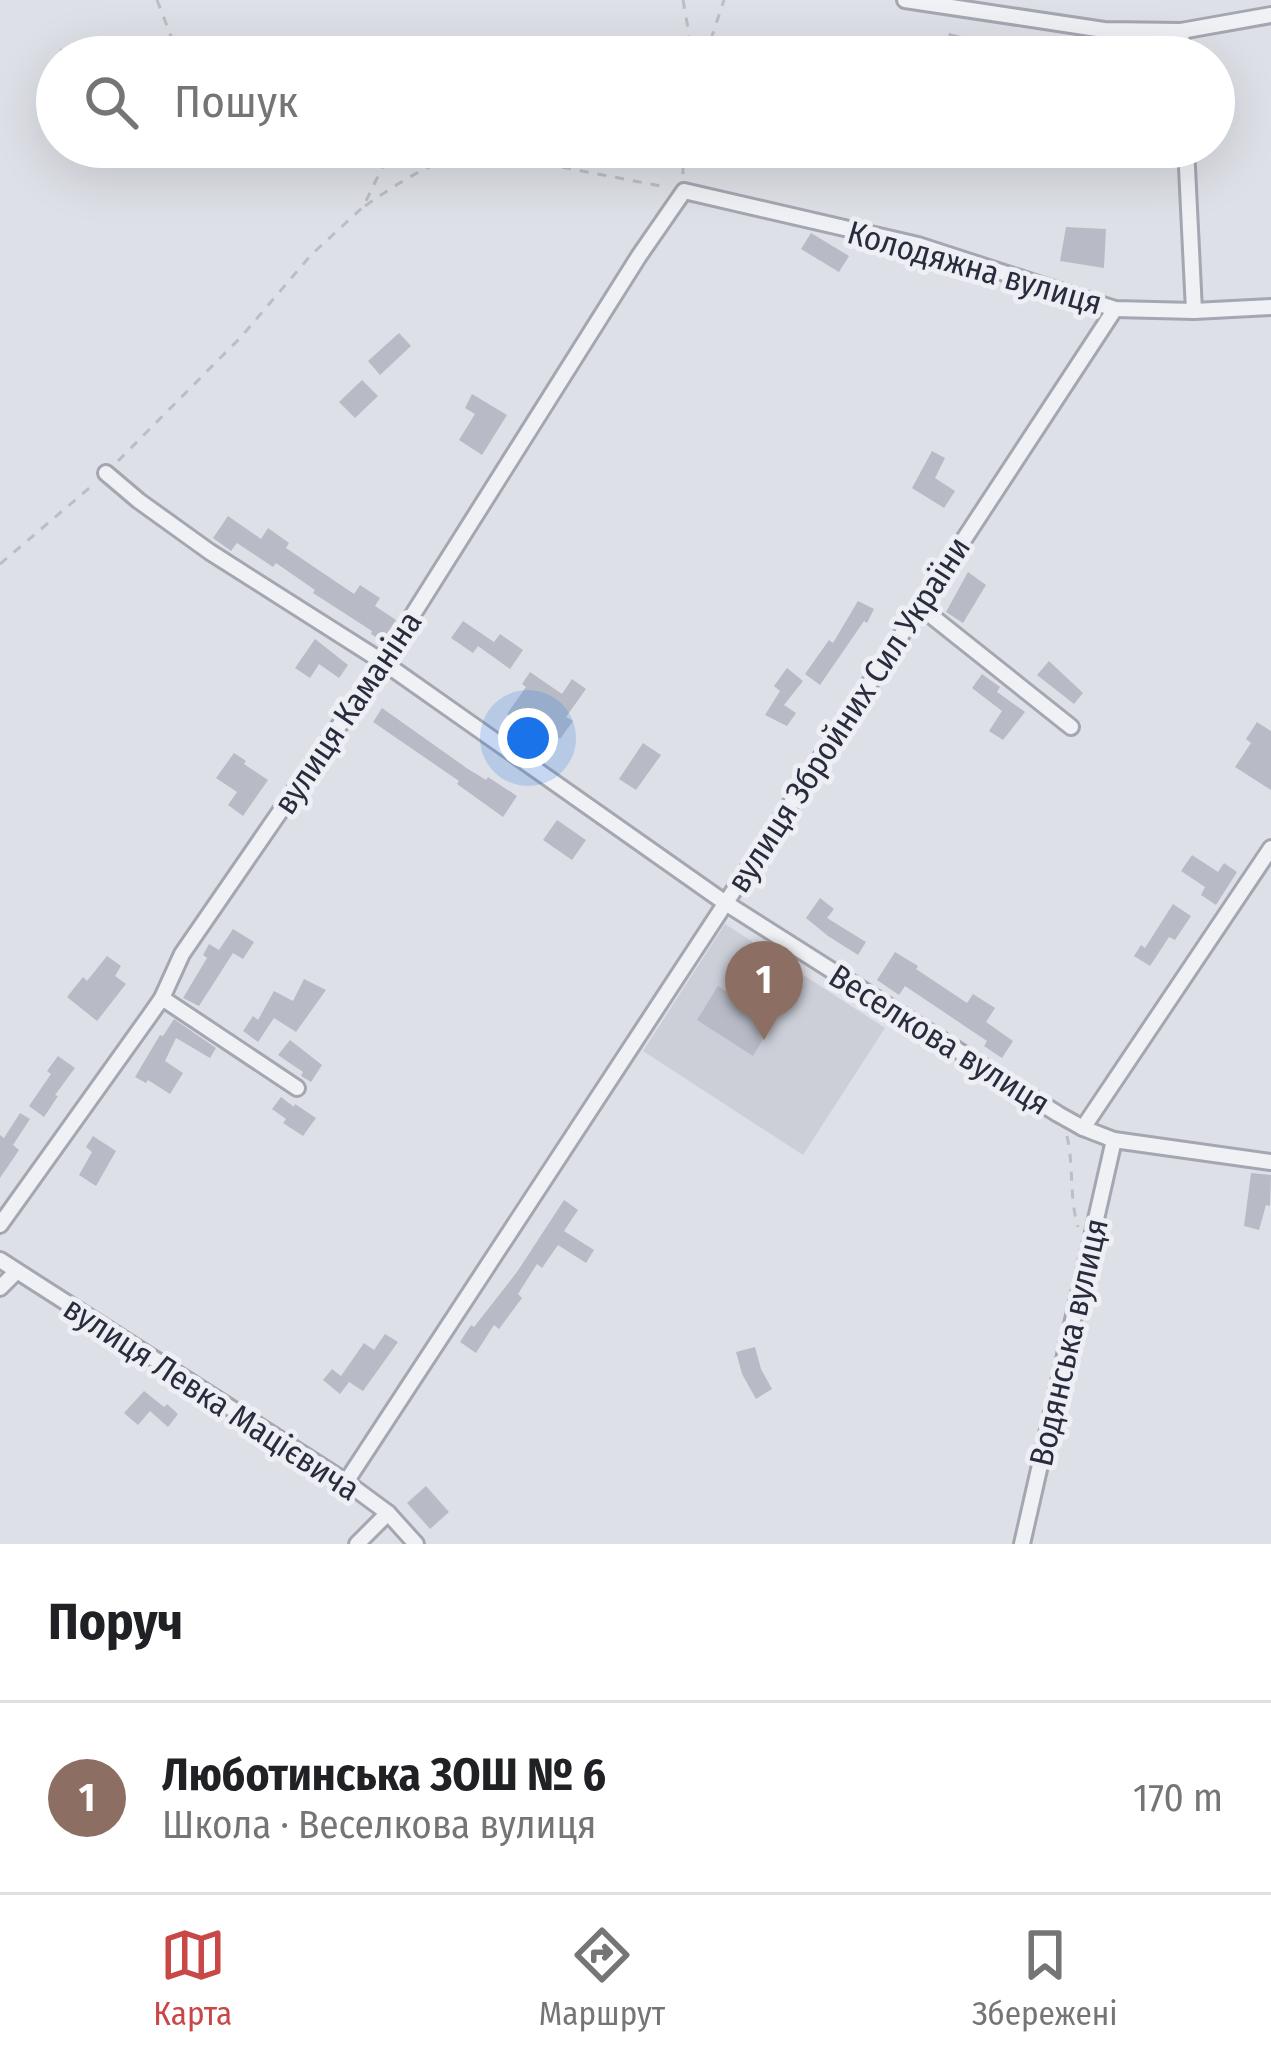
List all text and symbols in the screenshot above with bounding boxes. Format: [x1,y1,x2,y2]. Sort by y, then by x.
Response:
search box [36,36,1235,168]
icon: search [78,69,144,135]
text: Пошук [174,75,298,129]
street label: Колодяжна вулиця [843,213,1107,323]
street label: вулиця Збройних Сил України [719,529,979,900]
street label: вулиця Каманіна [265,603,430,822]
your location [498,708,558,768]
pin: 1 [725,941,803,1040]
street label: Веселкова вулиця [822,956,1057,1124]
street label: Водянська вулиця [1021,1214,1117,1470]
street label: вулиця Левка Мацієвича [56,1288,367,1509]
text: Поруч [48,1591,183,1653]
text: Люботинська ЗОШ № 6 [162,1748,606,1802]
text: 1 [79,1775,95,1821]
text: 170 m [1133,1775,1223,1821]
text: Школа · Веселкова вулиця [162,1802,596,1848]
tab: Карта [153,1922,232,2034]
tab: Маршрут [539,1922,665,2034]
tab: Збережені [972,1922,1118,2034]

